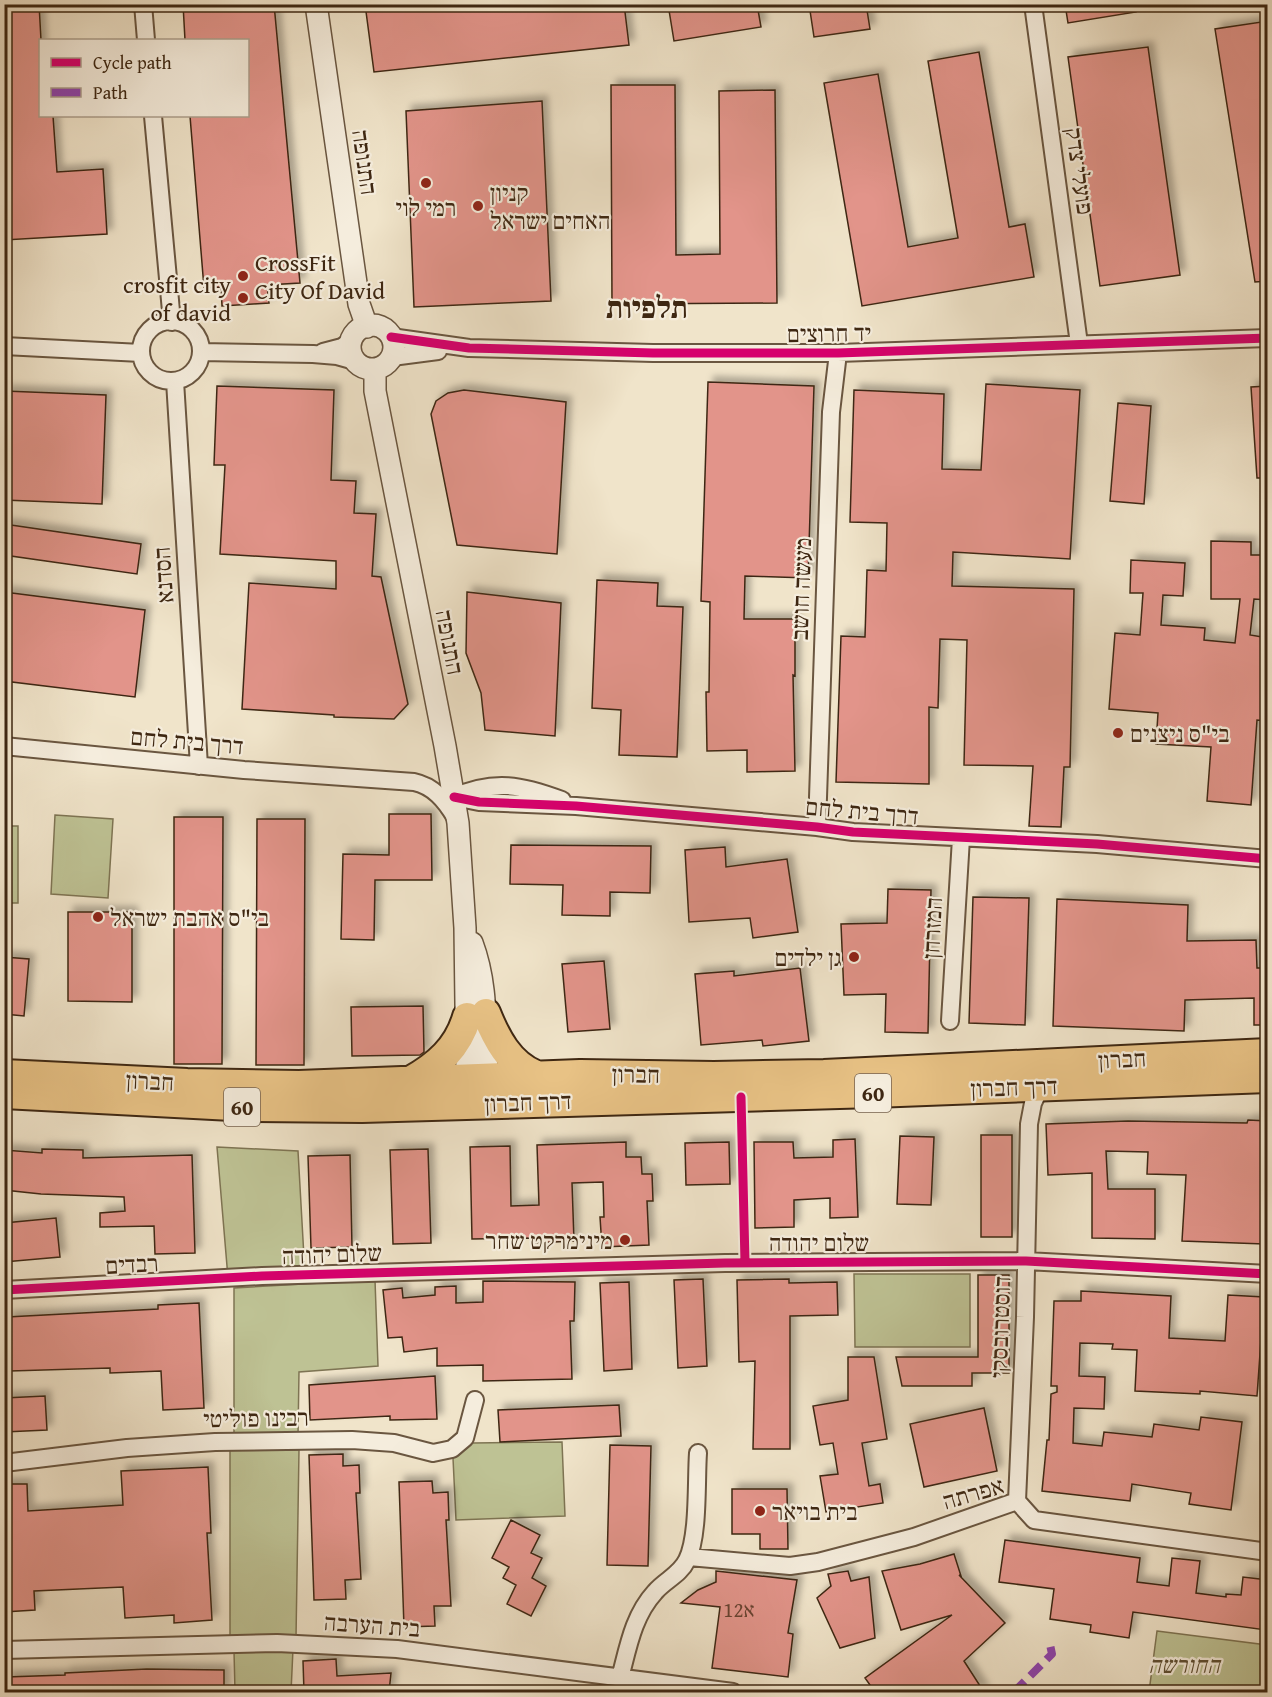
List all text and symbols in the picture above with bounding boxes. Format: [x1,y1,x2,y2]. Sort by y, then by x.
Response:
legend [39,39,249,117]
text: Cycle path [93,49,172,76]
text: Path [93,79,128,106]
street label: פועלי צדק [1057,125,1103,217]
street label: התנופה [343,127,387,197]
place label: קניון האחים ישראל [490,175,610,238]
marker: רמי לוי [419,176,433,190]
place label: רמי לוי [396,190,456,225]
marker: קניון האחים ישראל [471,199,485,213]
place label: CrossFit City Of David [255,245,385,308]
place label: crosfit city of david [123,267,231,330]
marker: CrossFit City Of David [236,269,250,283]
district label: תלפיות [606,285,688,329]
marker: crosfit city of david [236,291,250,305]
street label: יד חרוצים [787,315,871,351]
street label: מעשה חושב [782,537,820,641]
street label: הסדנא [144,546,182,604]
street label: התנופה [427,606,473,678]
place label: בי"ס ניצנים [1130,716,1230,751]
street label: דרך בית לחם [129,719,245,763]
marker: בי"ס ניצנים [1111,726,1125,740]
street label: דרך בית לחם [804,789,920,833]
street label: המזרחן [913,896,951,960]
place label: בי"ס אהבת ישראל [110,900,269,935]
marker: בי"ס אהבת ישראל [91,910,105,924]
place label: גן ילדים [775,940,842,975]
marker: גן ילדים [847,950,861,964]
street label: חברון [1097,1040,1147,1078]
street label: חברון [612,1056,660,1092]
street label: חברון [125,1062,175,1100]
street label: דרך חברון [970,1068,1058,1106]
road number: 60 [855,1074,891,1112]
street label: דרך חברון [484,1083,572,1121]
road number: 60 [224,1088,260,1126]
place label: מינימרקט שחר [485,1223,613,1258]
street label: שלום יהודה [769,1225,869,1260]
marker: מינימרקט שחר [618,1233,632,1247]
street label: שלום יהודה [281,1235,383,1273]
street label: רבדים [104,1245,160,1283]
street label: דוסטרובסקי [981,1275,1019,1379]
street label: רבינו פוליטי [203,1400,309,1436]
street label: אפרתה [938,1468,1008,1518]
place label: בית בויאר [772,1494,858,1529]
marker: בית בויאר [753,1504,767,1518]
house number: 12א [723,1594,755,1625]
street label: בית הערבה [323,1604,421,1646]
park label: החורשה [1148,1647,1222,1682]

